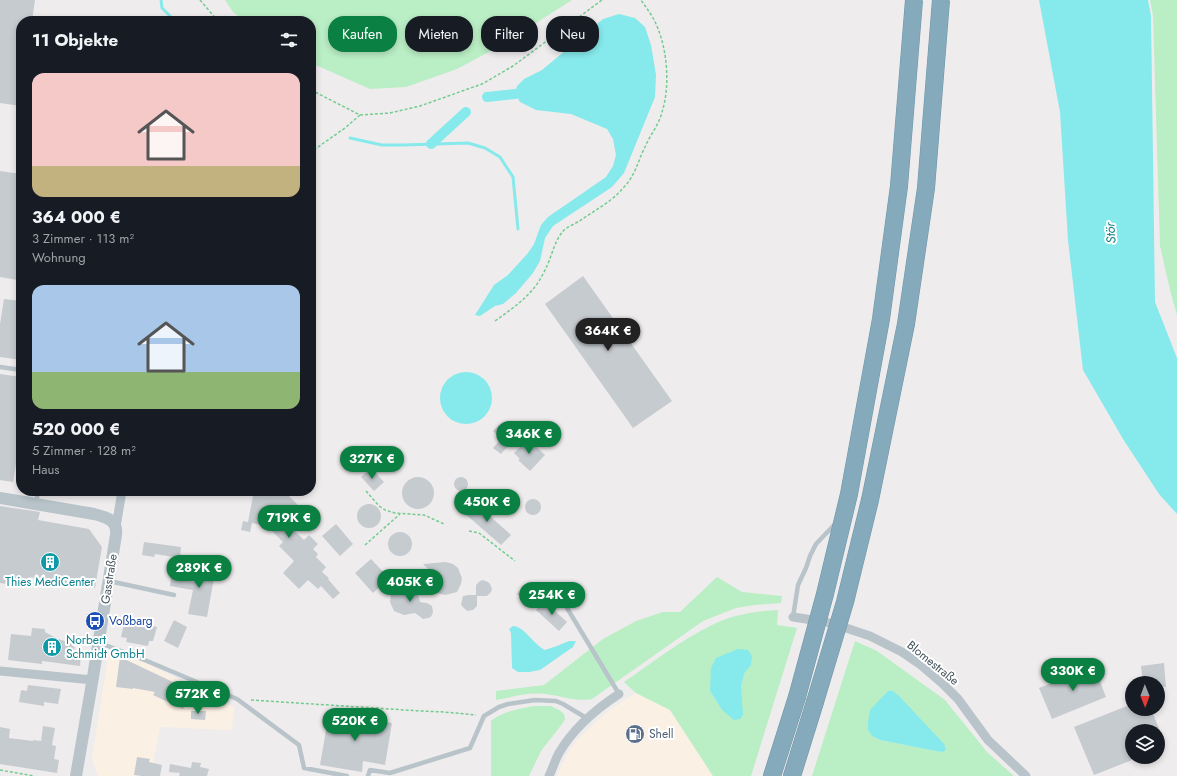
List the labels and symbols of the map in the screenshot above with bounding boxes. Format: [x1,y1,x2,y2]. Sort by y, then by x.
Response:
water label: Stör [1100,221,1121,244]
pin: 364K € [575,318,641,352]
pin: 346K € [496,421,562,455]
pin: 327K € [339,446,405,480]
pin: 450K € [454,489,520,523]
pin: 719K € [256,505,322,539]
building icon: Thies MediCenter [39,551,61,573]
street label: Gasstraße [96,553,122,605]
pin: 289K € [166,555,232,589]
pin: 405K € [377,569,443,603]
place label: Thies MediCenter [5,573,96,591]
pin: 254K € [519,582,585,616]
bus stop icon: Voßbarg [84,610,106,632]
place label: Voßbarg [109,612,153,630]
place label: Norbert Schmidt GmbH [66,631,145,663]
building icon: Norbert Schmidt GmbH [41,636,63,658]
street label: Blomestraße [903,636,963,690]
pin: 330K € [1040,658,1106,692]
north arrow [1125,676,1165,716]
pin: 572K € [165,681,231,715]
pin: 520K € [322,708,388,742]
fuel station icon: Shell [624,723,646,745]
place label: Shell [649,725,674,743]

